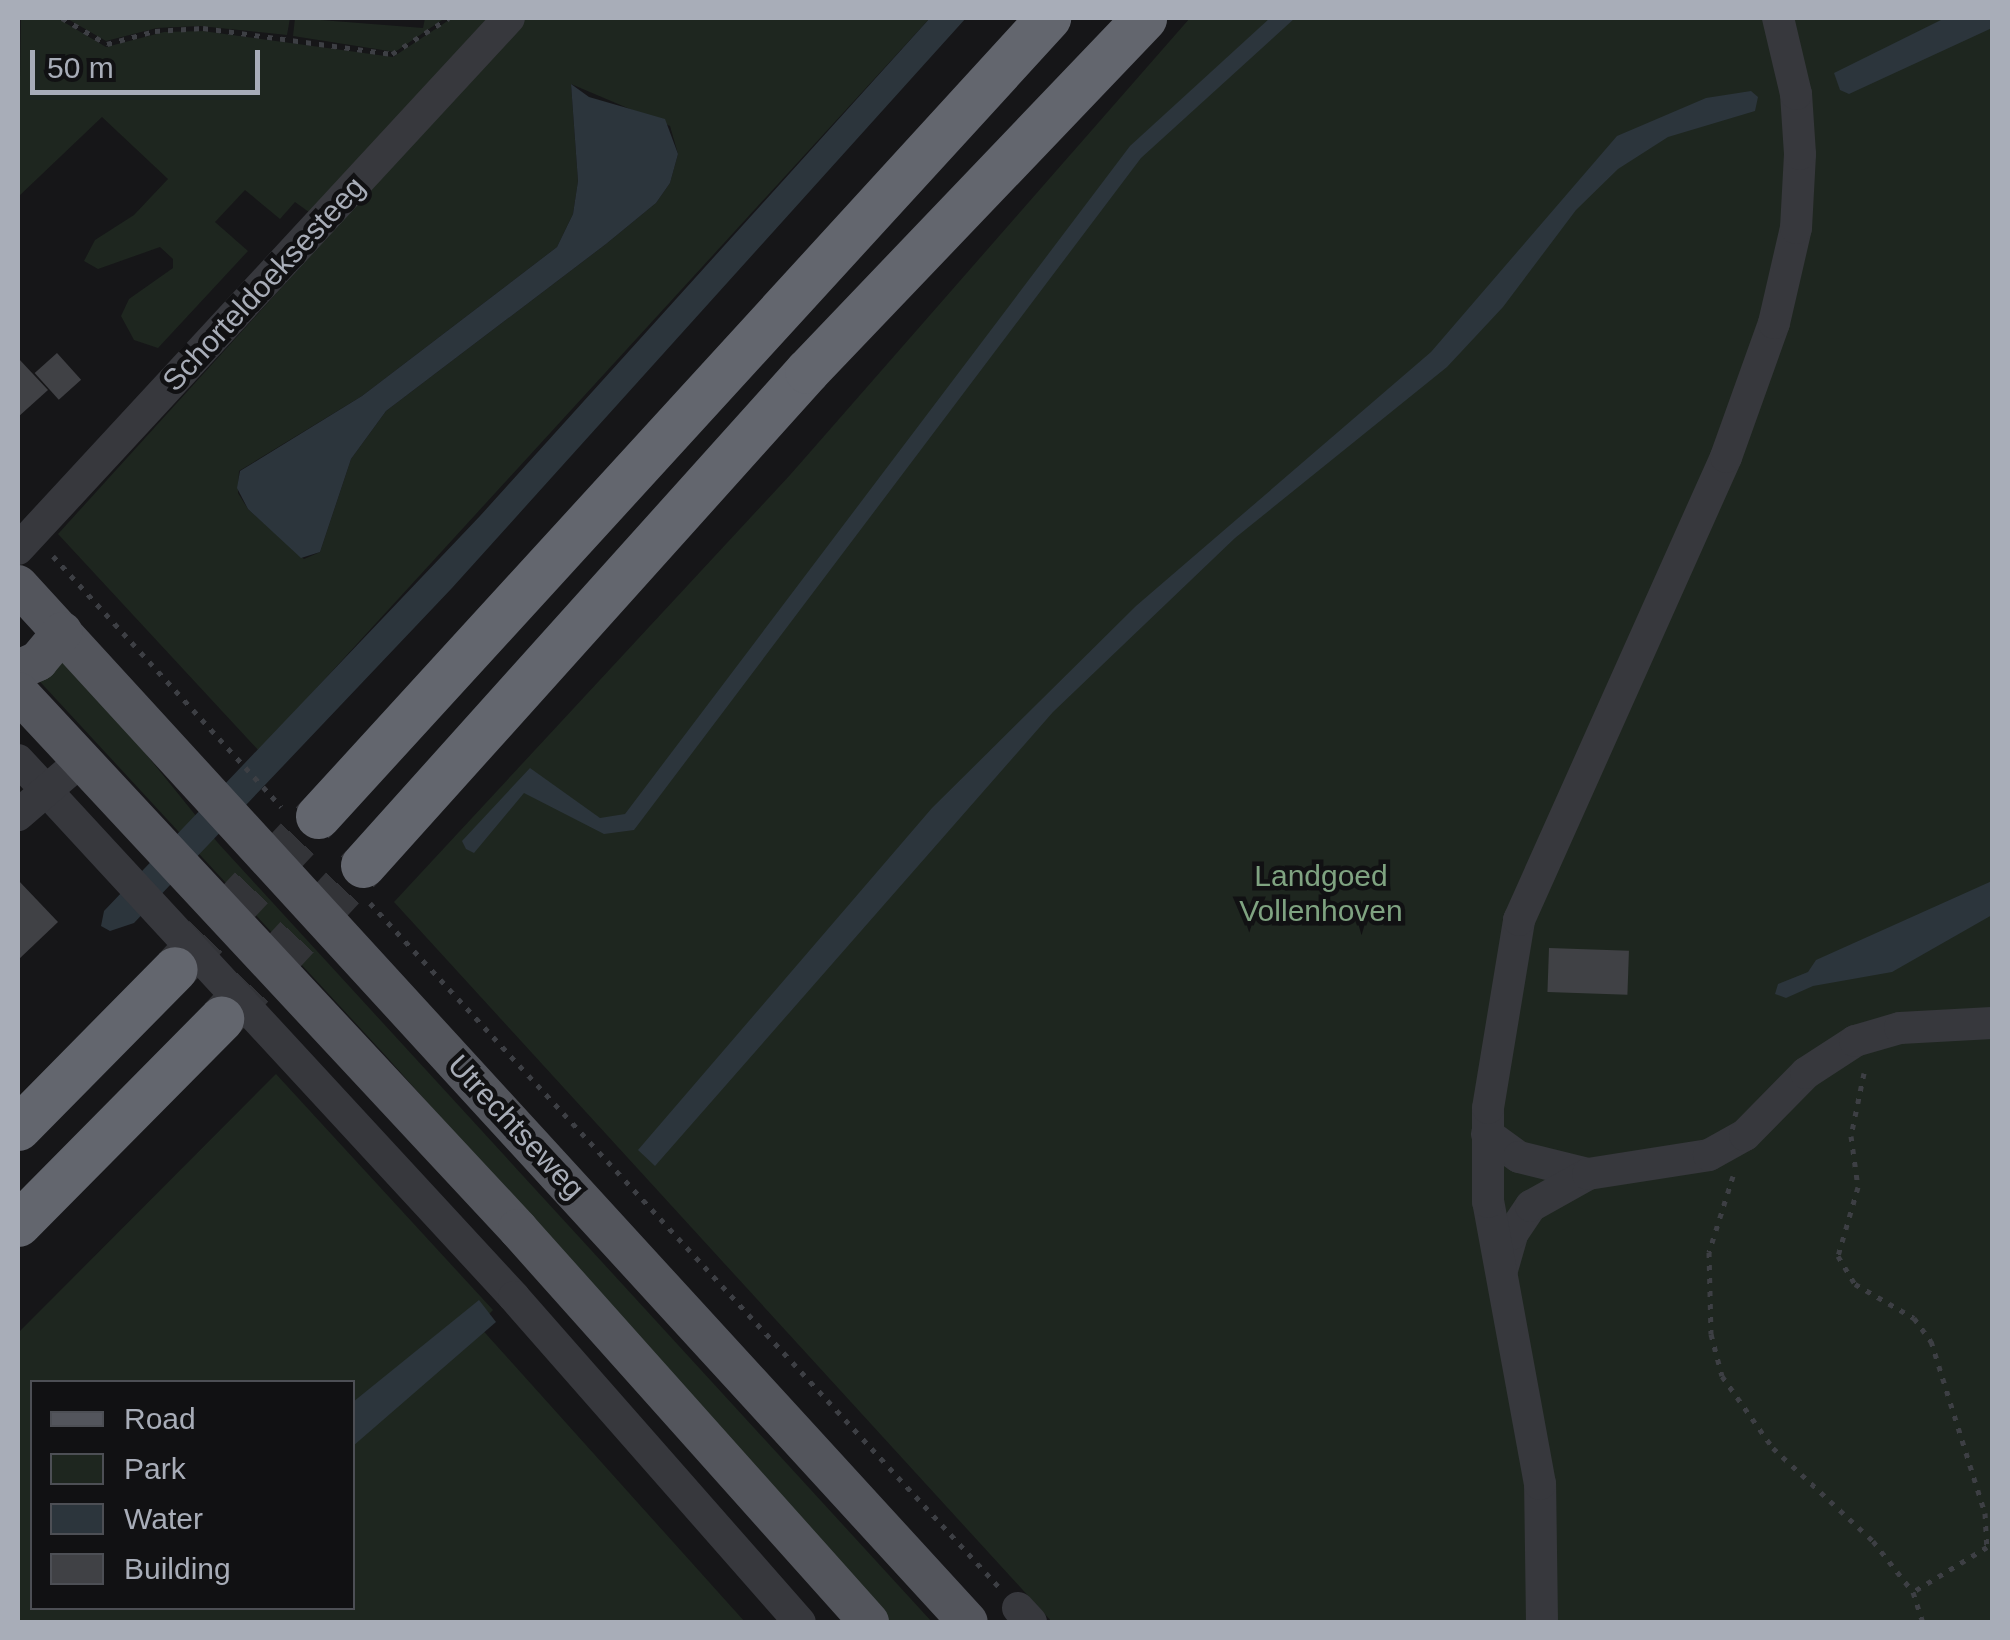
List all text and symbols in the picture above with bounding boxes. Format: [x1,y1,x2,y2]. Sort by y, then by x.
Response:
scale bar [35,30,265,92]
text: 50 m [47,51,114,84]
street label: Schorteldoeksesteeg [155,169,373,399]
park label: Landgoed Vollenhoven [1239,858,1403,928]
street label: Utrechtseweg [440,1048,592,1206]
legend [30,1380,355,1610]
text: Road [124,1402,196,1435]
text: Park [124,1452,186,1485]
text: Water [124,1502,203,1535]
text: Building [124,1552,231,1585]

